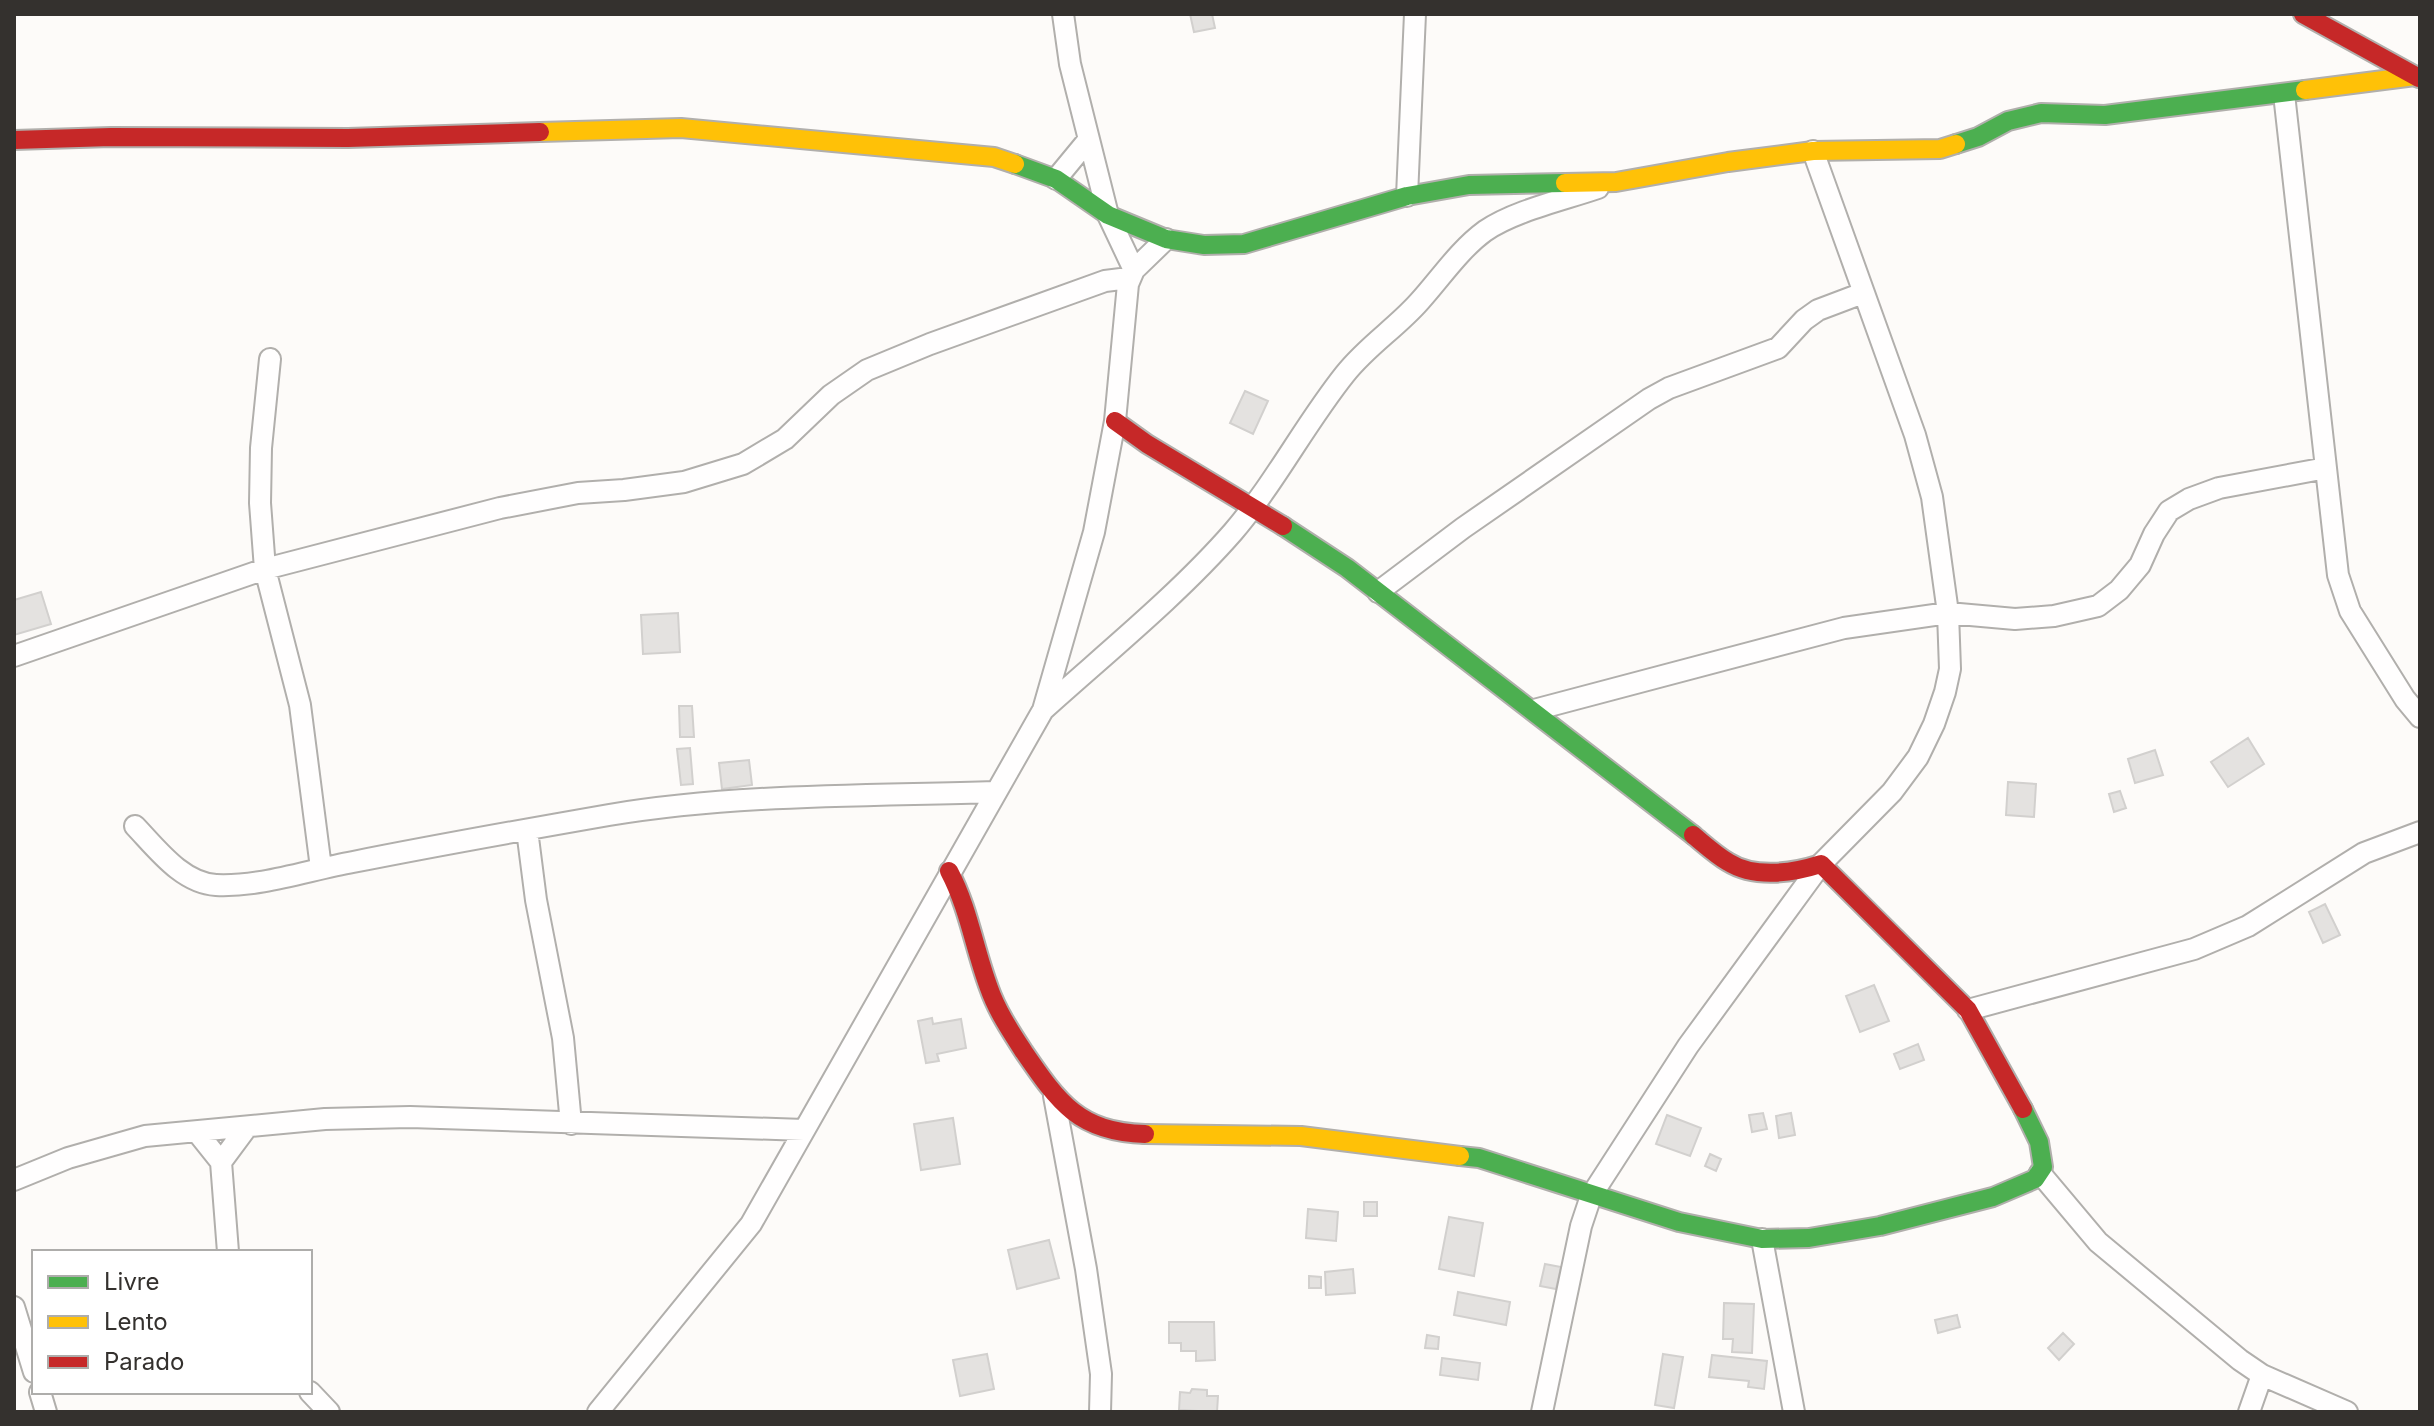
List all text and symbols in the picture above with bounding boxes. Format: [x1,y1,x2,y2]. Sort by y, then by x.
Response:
legend [32,1250,312,1394]
text: Livre [104,1267,160,1296]
text: Lento [104,1307,168,1336]
text: Parado [104,1347,184,1376]

